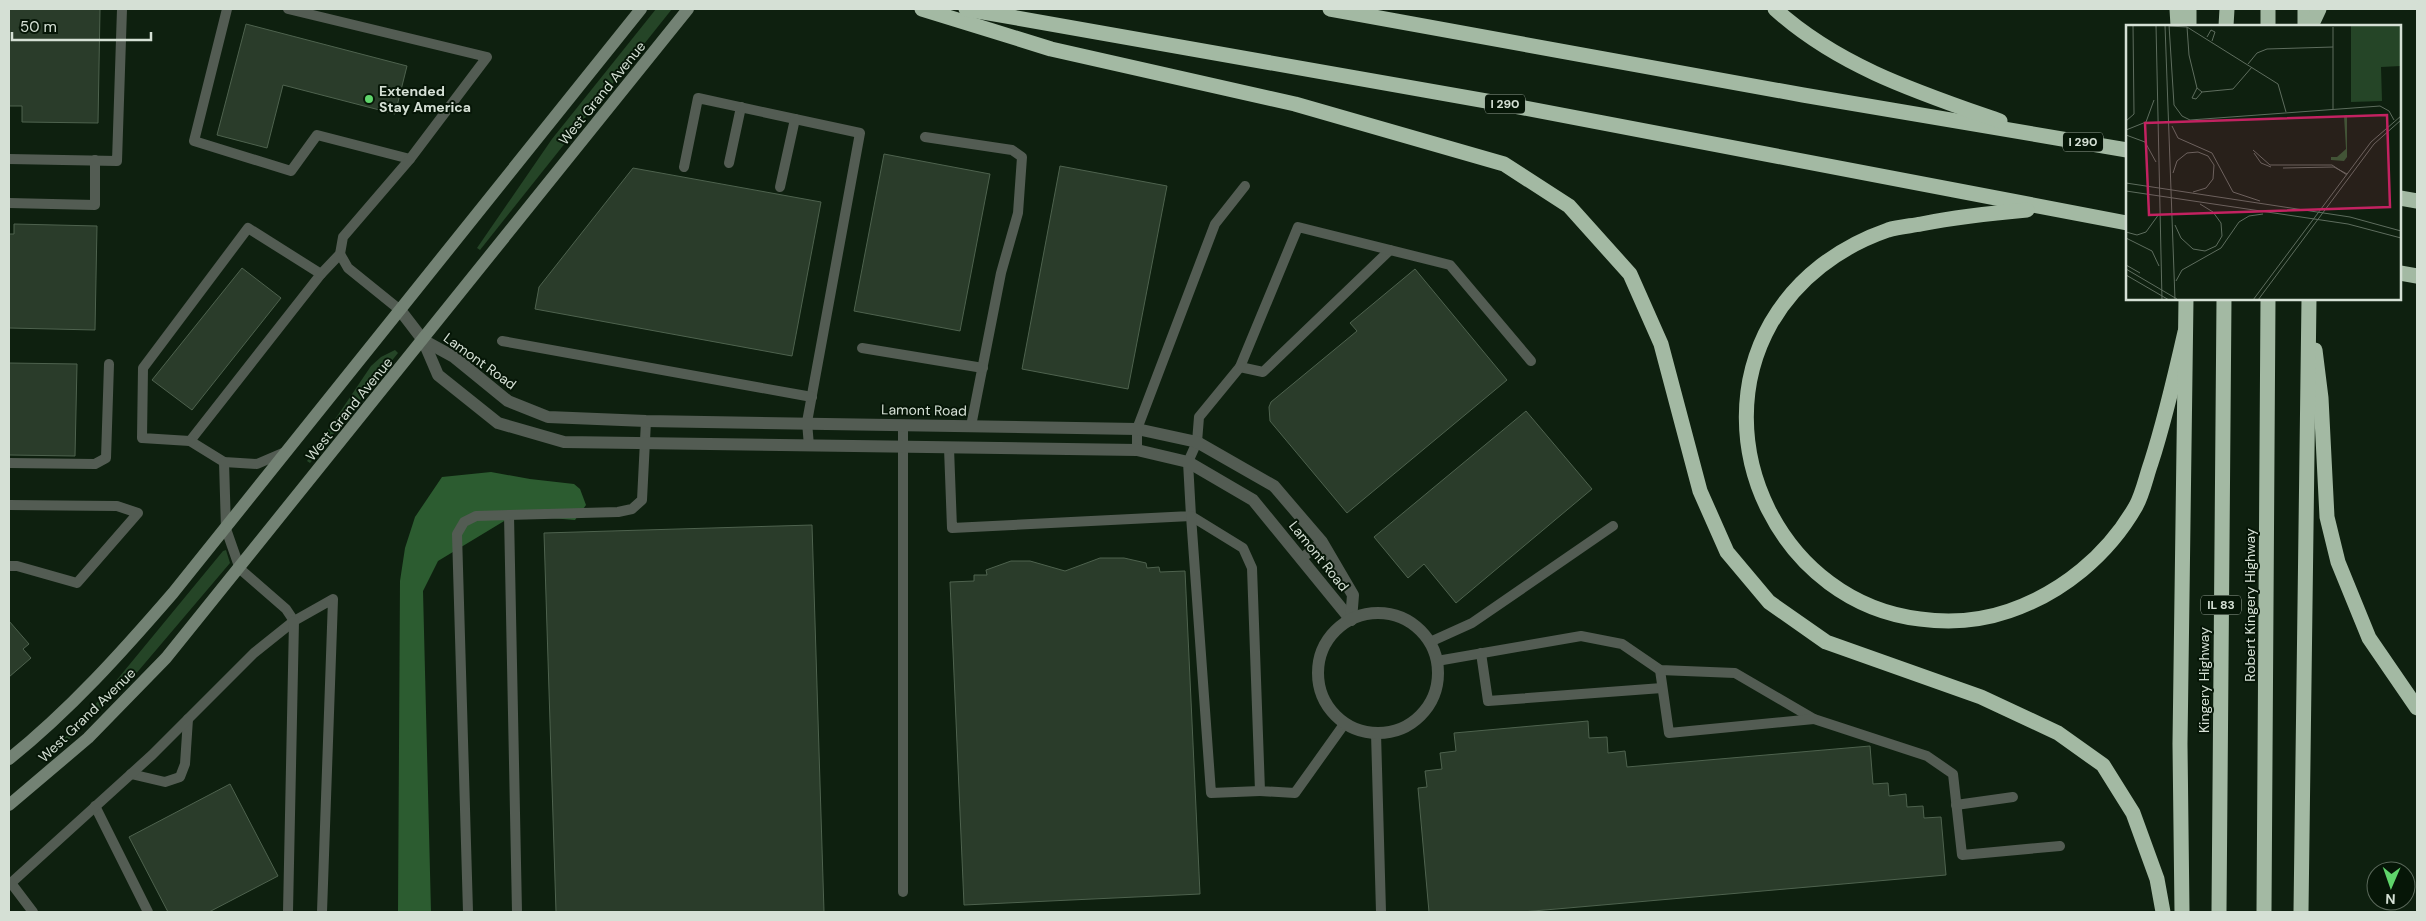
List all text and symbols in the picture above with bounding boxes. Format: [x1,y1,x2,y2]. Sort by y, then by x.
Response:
scale bar [12,10,151,42]
text: 50 m [20,17,57,37]
inset map [2126,25,2401,300]
street label: West Grand Avenue [555,37,649,148]
place label: Extended Stay America [379,82,471,116]
marker: Extended Stay America [363,93,375,105]
road number: I 290 [1485,95,1525,114]
road number: I 290 [2063,132,2103,152]
street label: Lamont Road [440,329,520,393]
street label: West Grand Avenue [302,353,396,464]
street label: Lamont Road [881,400,967,420]
street label: Lamont Road [1285,517,1353,595]
street label: Robert Kingery Highway [2241,528,2259,682]
road number: IL 83 [2201,596,2241,614]
street label: Kingery Highway [2195,627,2213,733]
street label: West Grand Avenue [35,664,139,766]
north arrow [2366,861,2416,911]
text: N [2385,890,2396,908]

